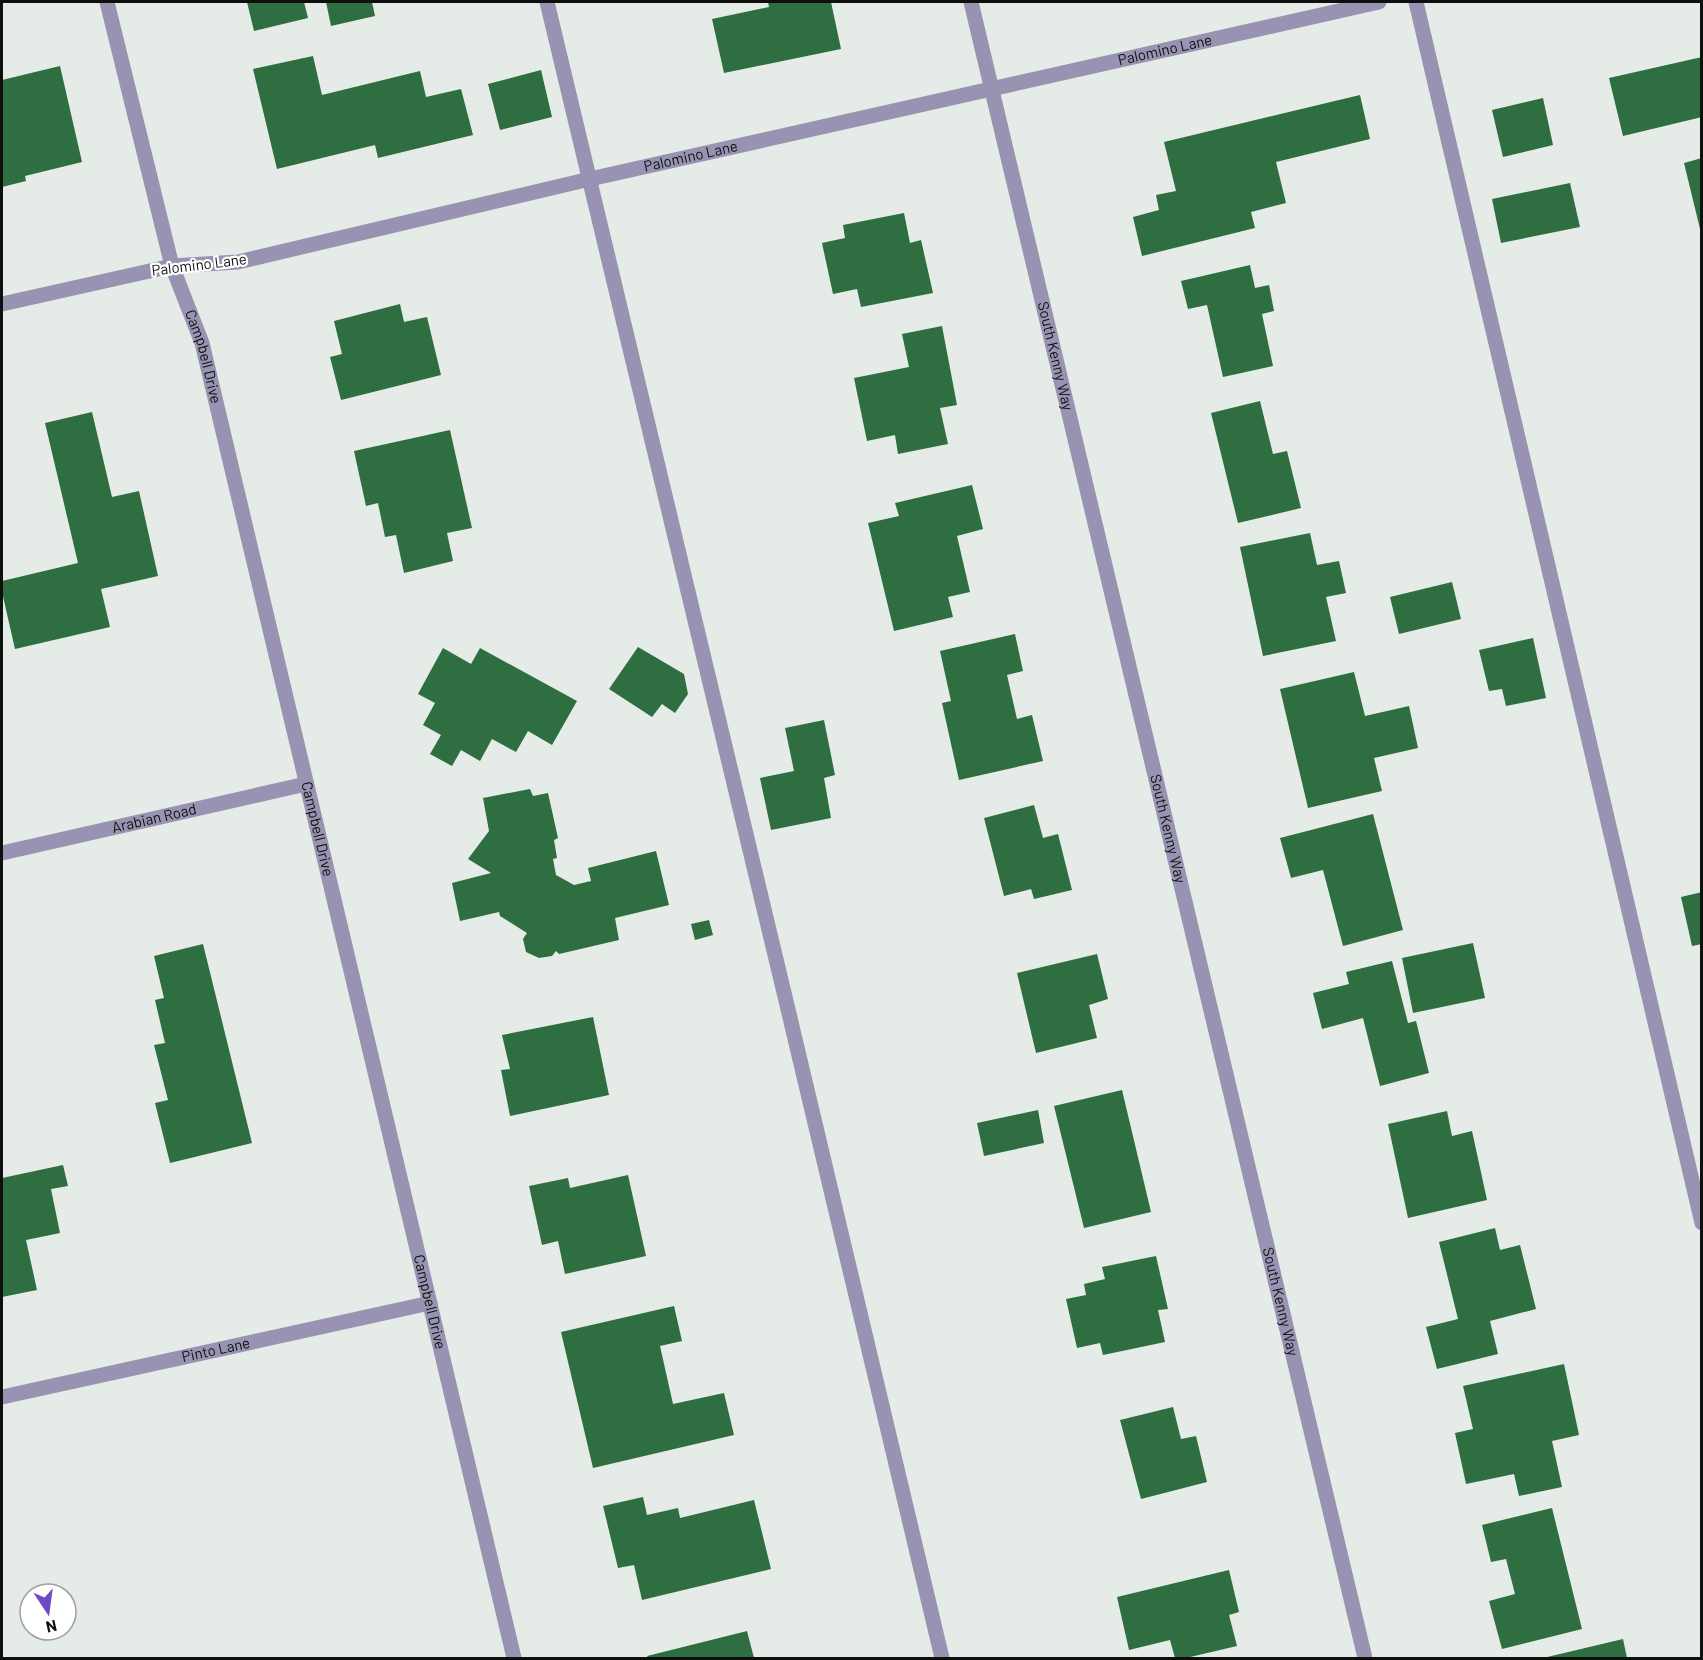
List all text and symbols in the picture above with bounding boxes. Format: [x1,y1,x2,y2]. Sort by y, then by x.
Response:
street label: Palomino Lane [1116,30,1213,68]
street label: Palomino Lane [642,136,739,175]
street label: Palomino Lane [150,249,247,279]
street label: South Kenny Way [1035,300,1078,412]
street label: Campbell Drive [182,307,226,405]
street label: South Kenny Way [1147,772,1190,885]
street label: Campbell Drive [298,780,338,878]
street label: Arabian Road [110,799,198,836]
street label: South Kenny Way [1260,1245,1303,1358]
street label: Campbell Drive [411,1252,450,1351]
street label: Pinto Lane [180,1333,252,1365]
north arrow [18,1582,78,1642]
text: N [44,1617,59,1638]

